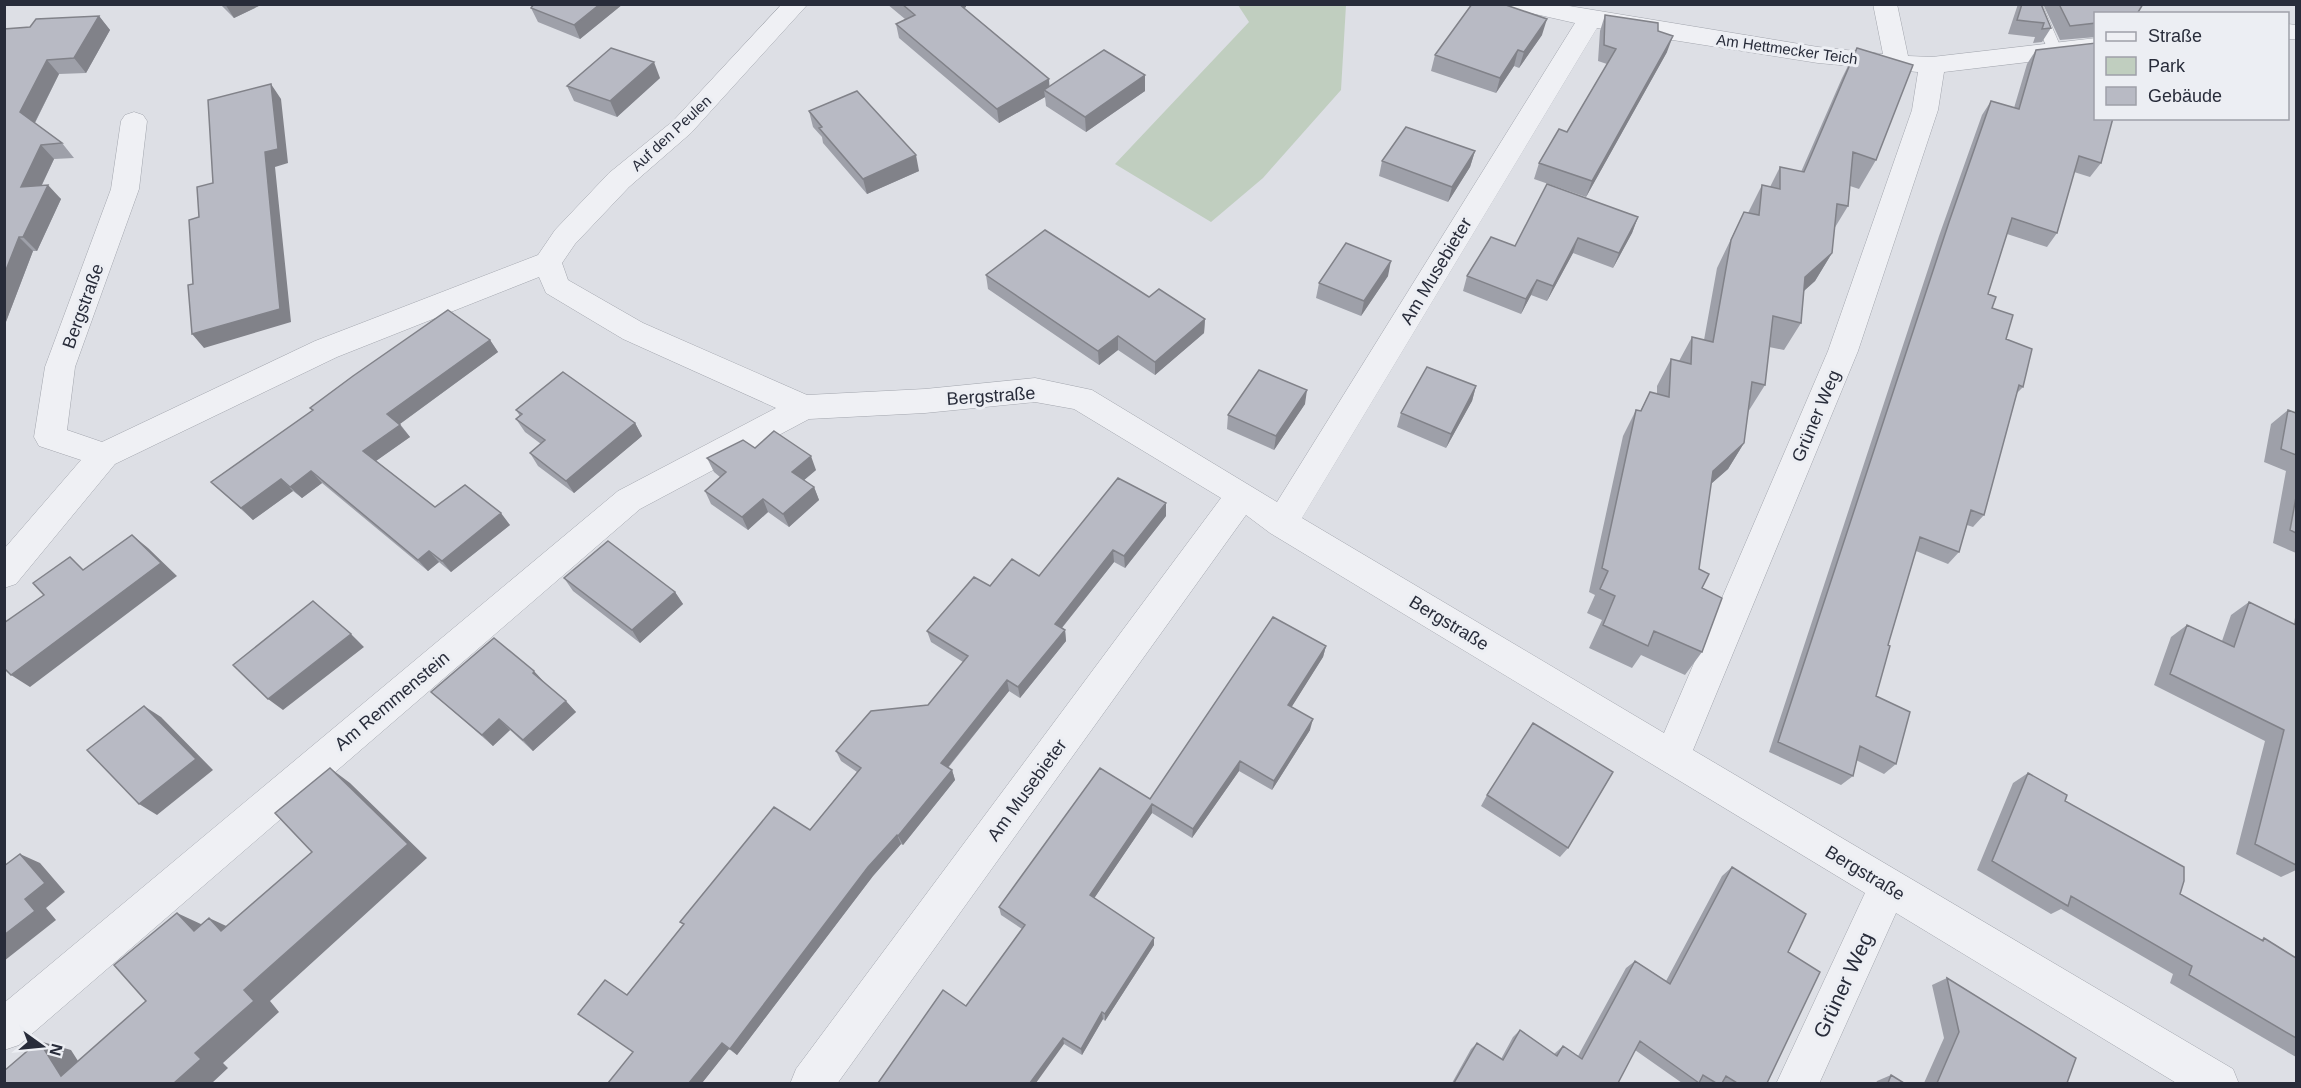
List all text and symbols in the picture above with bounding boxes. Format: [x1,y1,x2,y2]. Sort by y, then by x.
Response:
legend [2094,12,2289,120]
text: Straße [2148,26,2202,46]
street label: Am Hettmecker Teich [1715,31,1859,67]
text: Park [2148,56,2186,76]
text: Gebäude [2148,86,2222,106]
street label: Auf den Peulen [628,92,714,174]
street label: Am Musebieter [1396,214,1476,328]
street label: Bergstraße [58,261,108,351]
street label: Grüner Weg [1788,367,1844,465]
street label: Bergstraße [946,383,1036,409]
street label: Bergstraße [1406,591,1492,655]
street label: Am Remmenstein [331,647,453,755]
street label: Am Musebieter [983,735,1071,845]
street label: Bergstraße [1822,841,1908,905]
street label: Grüner Weg [1808,928,1878,1042]
north arrow [12,1016,72,1076]
text: N [46,1042,66,1058]

